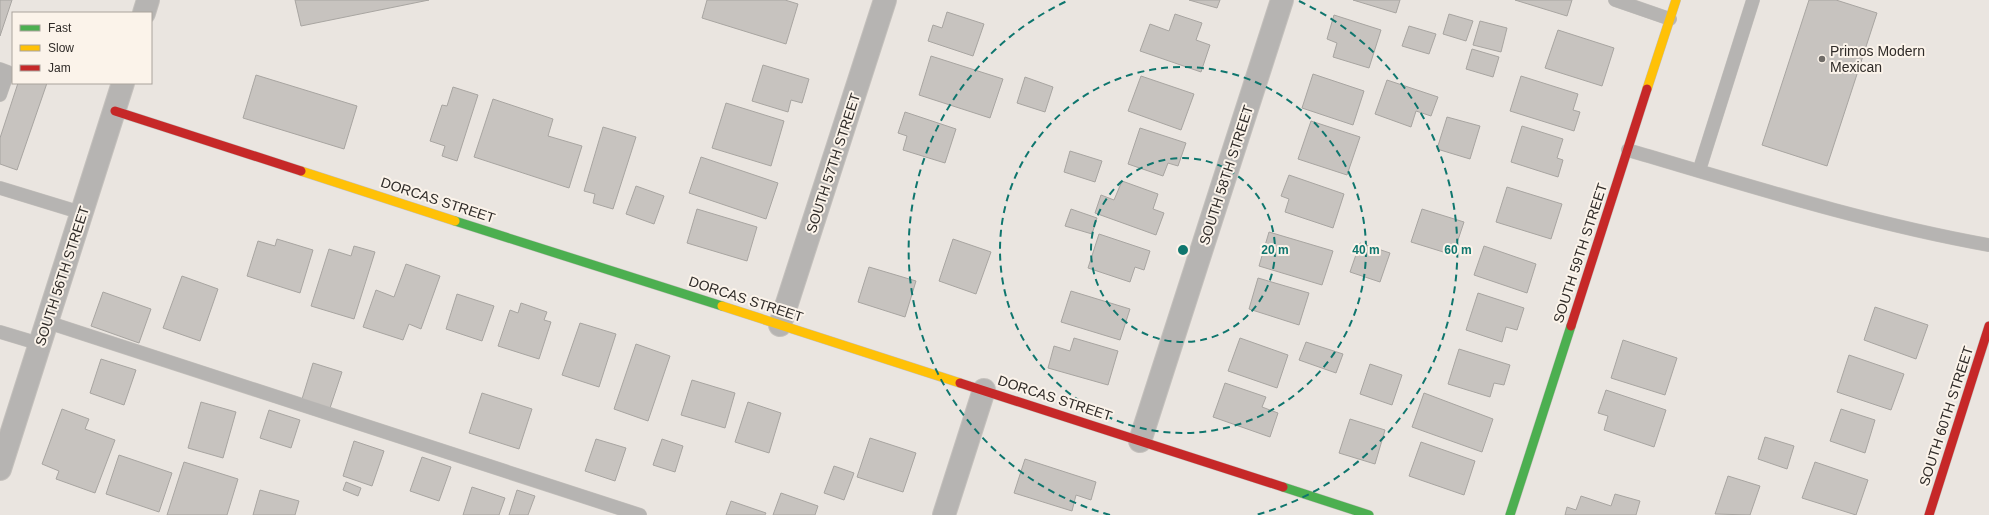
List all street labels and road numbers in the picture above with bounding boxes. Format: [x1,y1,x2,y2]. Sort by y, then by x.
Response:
street label: SOUTH 57TH STREET [803,91,863,235]
street label: SOUTH 58TH STREET [1196,103,1256,247]
street label: DORCAS STREET [379,174,497,226]
street label: SOUTH 59TH STREET [1550,181,1610,325]
street label: SOUTH 56TH STREET [32,204,92,348]
street label: DORCAS STREET [687,273,805,325]
street label: SOUTH 60TH STREET [1916,344,1976,488]
street label: DORCAS STREET [996,372,1114,424]

